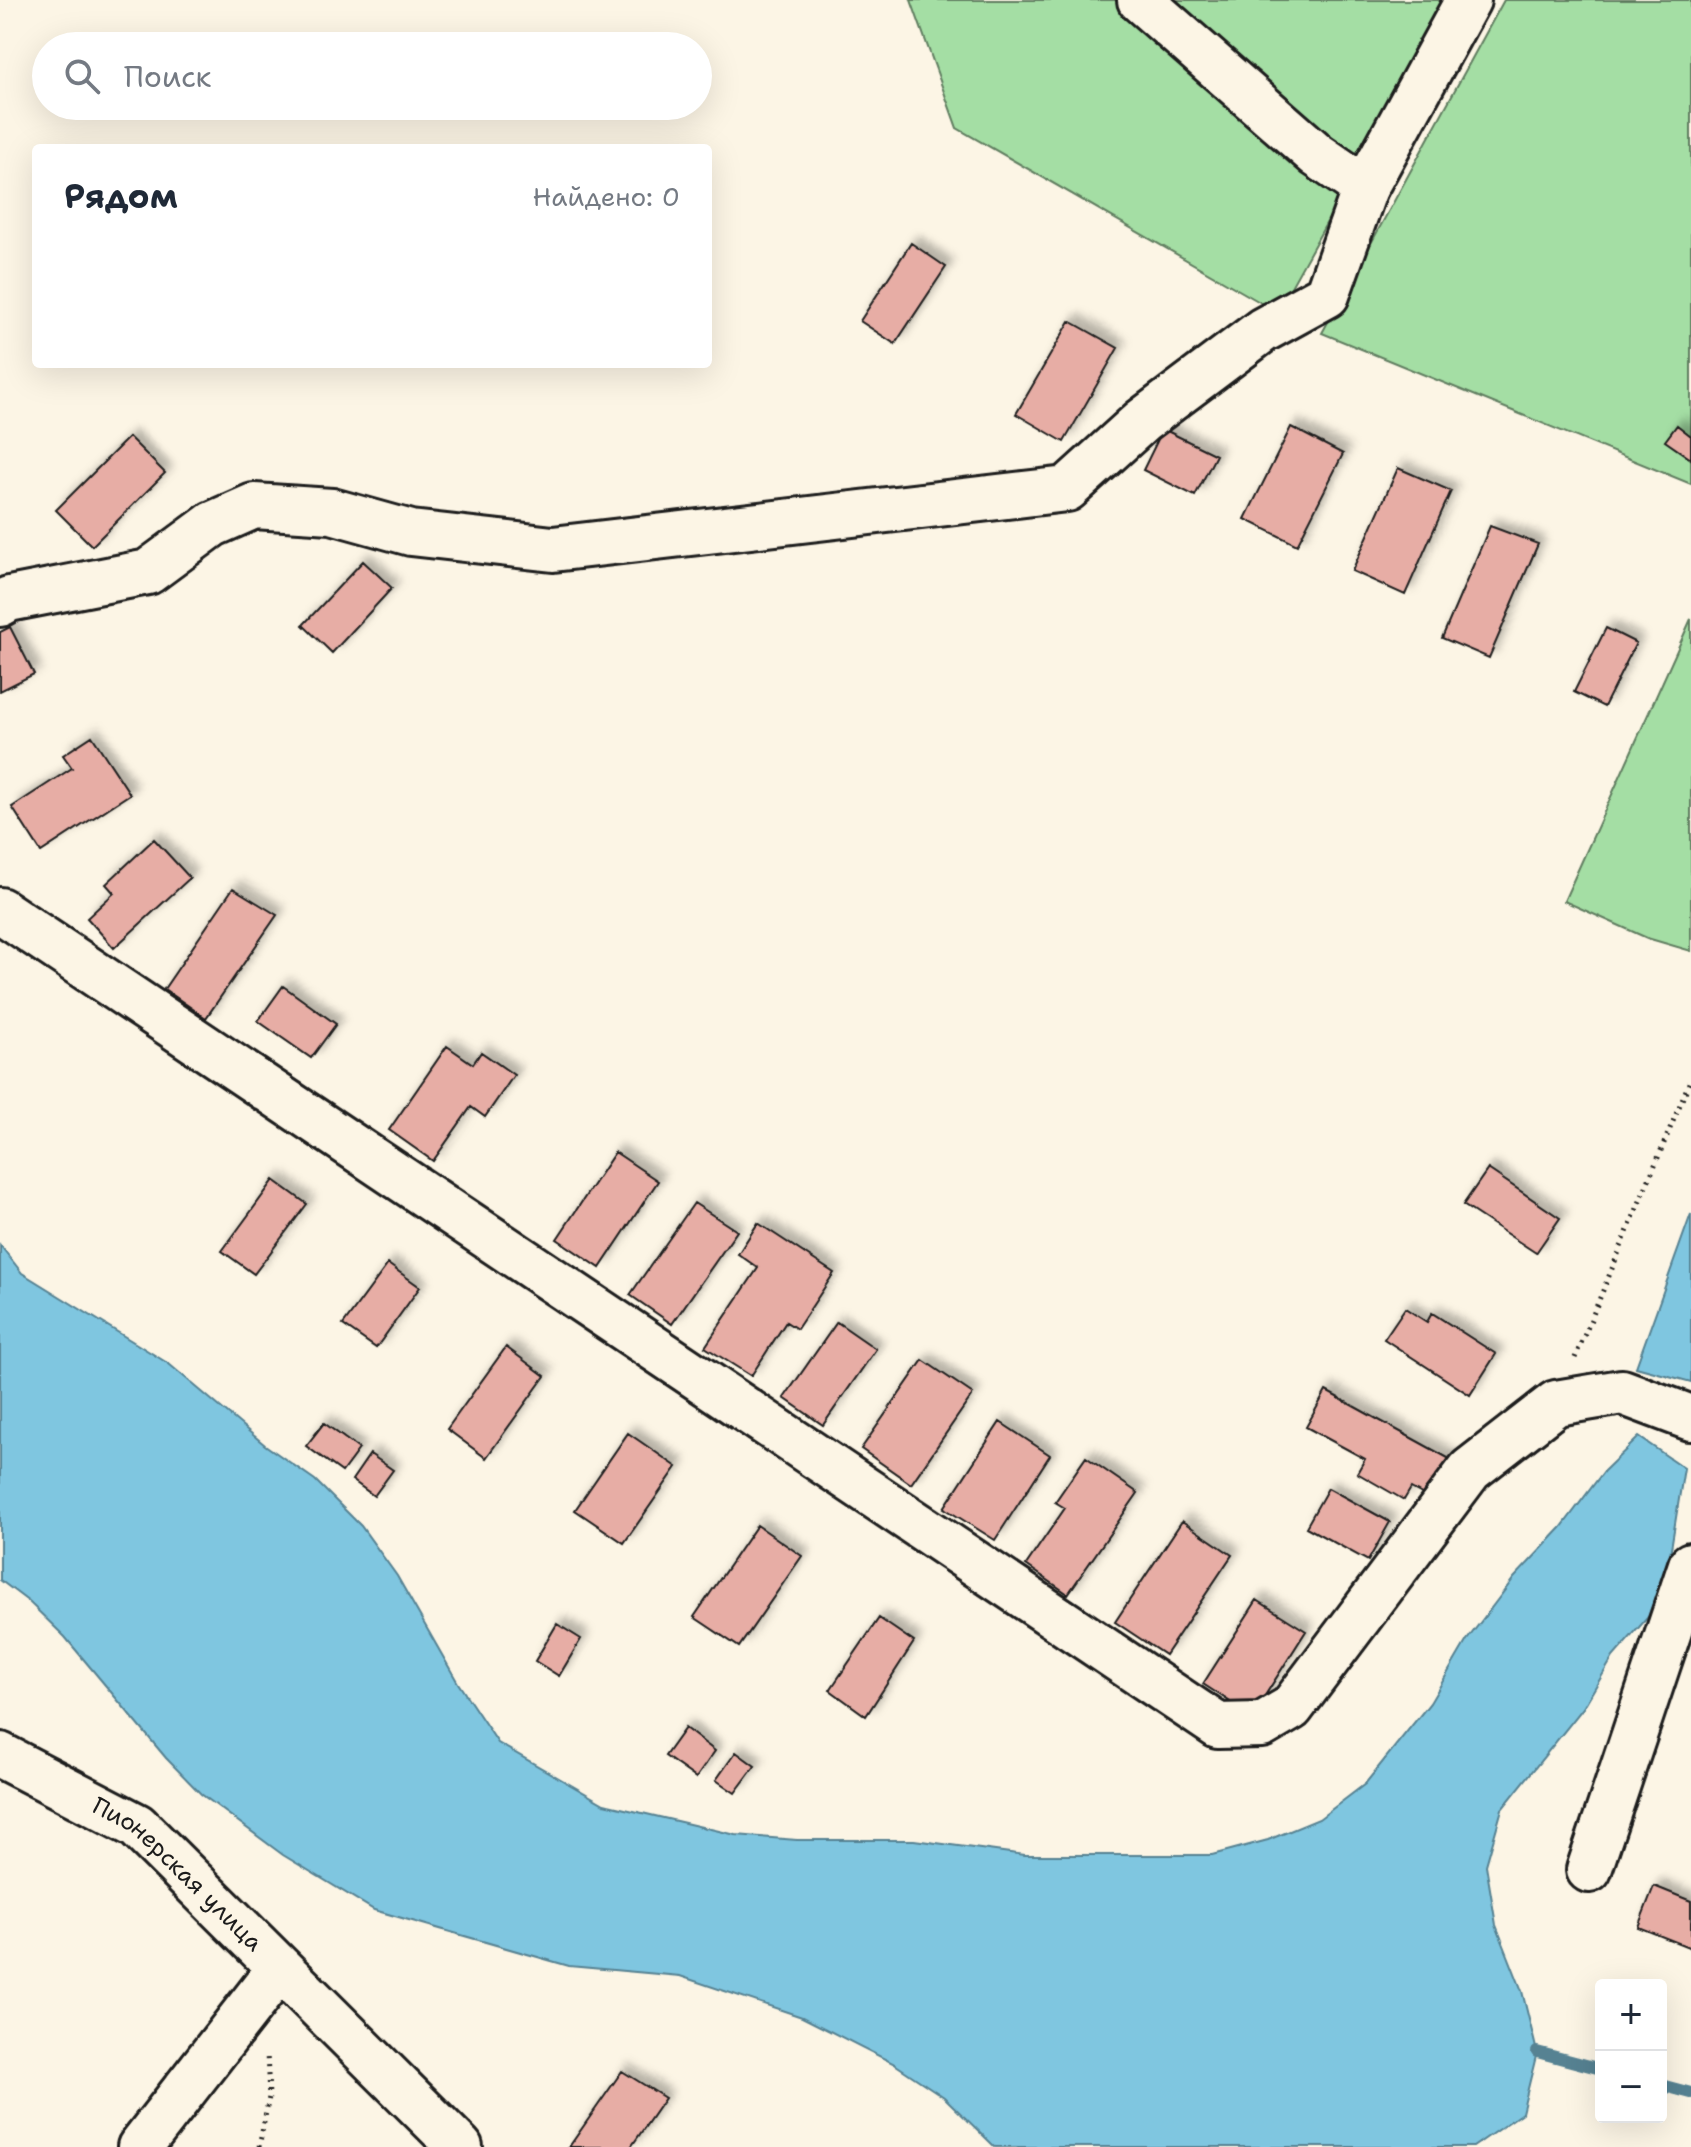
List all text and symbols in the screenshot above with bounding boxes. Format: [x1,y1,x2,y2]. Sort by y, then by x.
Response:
search box [32,32,712,120]
icon: search [60,54,104,98]
text: Поиск [124,56,212,97]
text: Рядом [64,173,178,219]
text: Найдено: 0 [533,179,680,214]
street label: Пионерская улица [87,1790,270,1958]
map controls [1595,1979,1667,2123]
button: + [1595,1979,1667,2051]
button: − [1595,2051,1667,2123]

